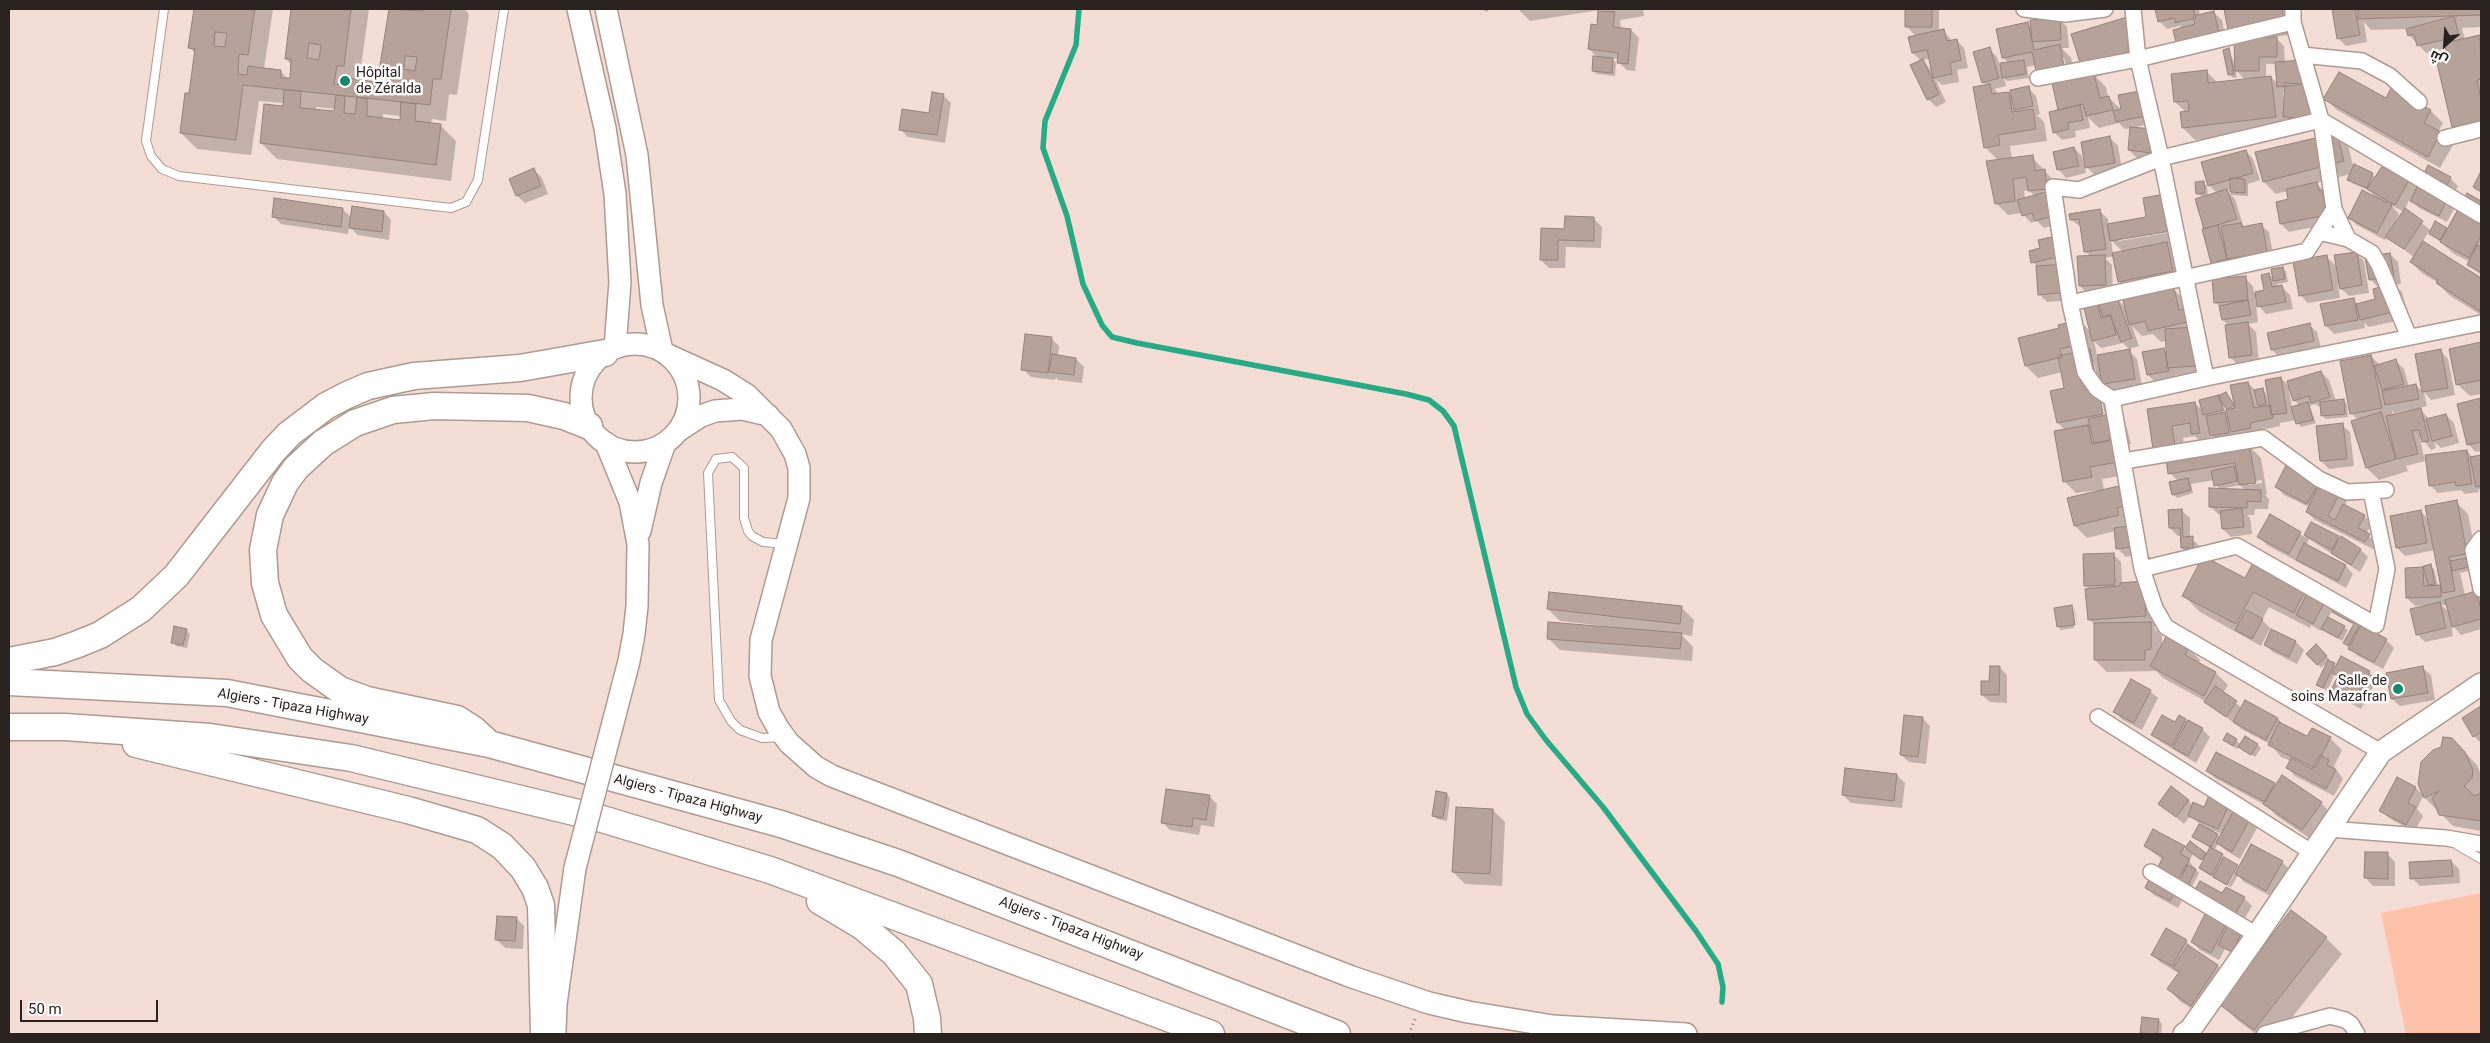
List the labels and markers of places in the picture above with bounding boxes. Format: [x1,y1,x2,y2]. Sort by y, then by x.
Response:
place label: Hôpital de Zéralda [356,65,421,98]
marker: Hôpital de Zéralda [338,74,352,88]
place label: Salle de soins Mazafran [2291,673,2387,706]
marker: Salle de soins Mazafran [2391,682,2405,696]

